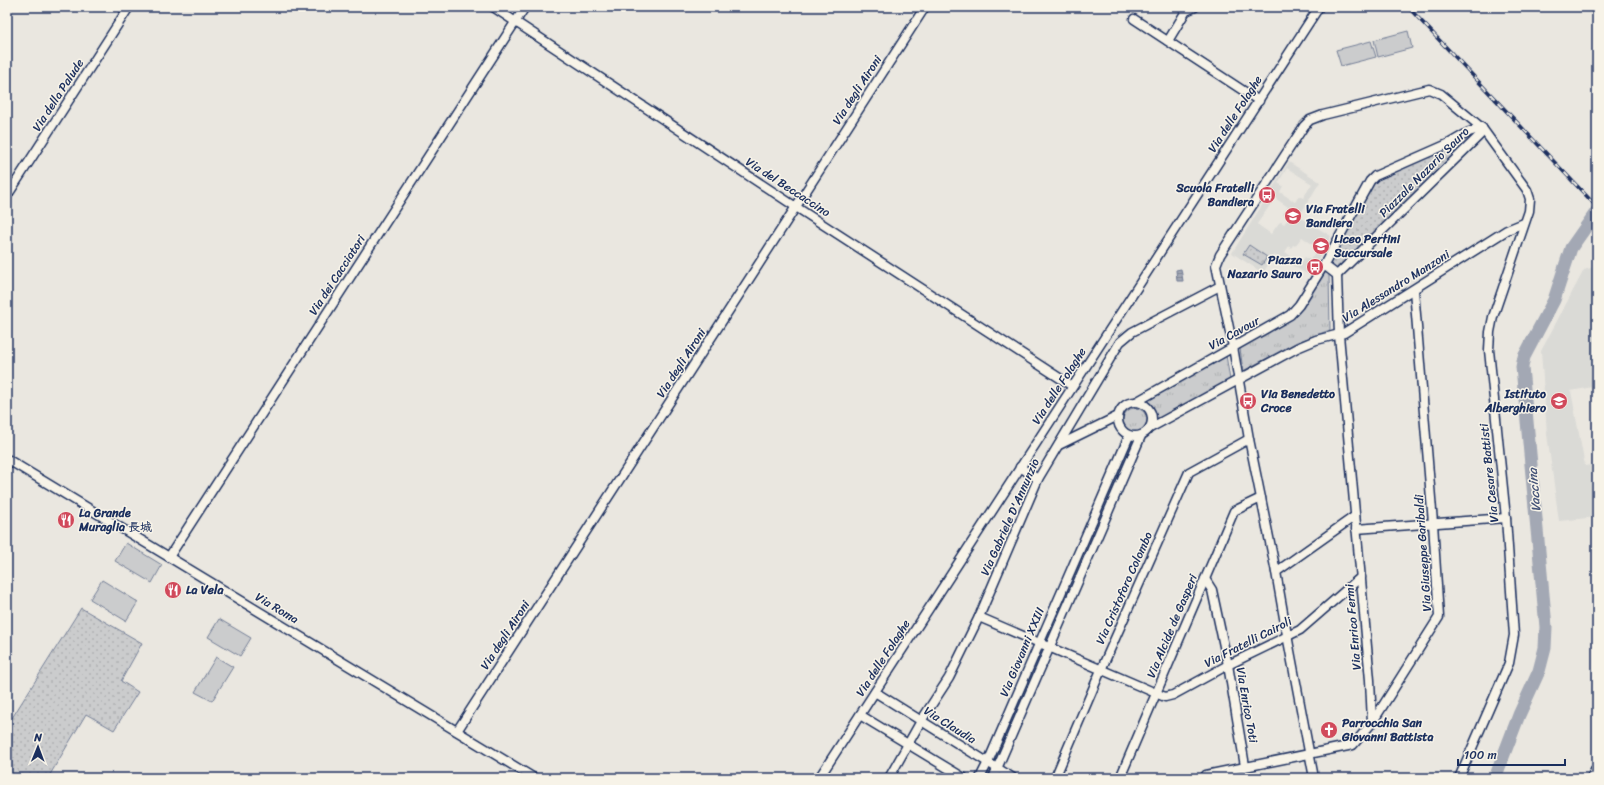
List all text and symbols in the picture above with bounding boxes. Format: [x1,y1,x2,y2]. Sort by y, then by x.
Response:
street label: Via degli Aironi [826,50,888,129]
street label: Via della Palude [26,54,90,136]
street label: Via delle Folaghe [1202,71,1268,157]
street label: Piazzale Nazario Sauro [1373,121,1475,223]
street label: Via del Beccaccino [741,151,835,223]
place label: Scuola Fratelli Bandiera [1175,177,1255,213]
bus stop icon: Scuola Fratelli Bandiera [1257,185,1277,205]
place label: Via Fratelli Bandiera [1306,198,1365,234]
school or university icon: Via Fratelli Bandiera [1283,206,1303,226]
place label: Liceo Pertini Succursale [1333,228,1401,264]
street label: Via dei Cacciatori [303,230,372,320]
school or university icon: Liceo Pertini Succursale [1311,236,1331,256]
street label: Via Alessandro Manzoni [1338,243,1455,328]
place label: Piazza Nazario Sauro [1226,249,1303,285]
bus stop icon: Piazza Nazario Sauro [1305,257,1325,277]
street label: Via Cavour [1204,309,1265,356]
street label: Via degli Aironi [650,323,712,402]
street label: Via delle Folaghe [1026,343,1092,429]
place label: Via Benedetto Croce [1260,383,1335,419]
place label: Istituto Alberghiero [1484,383,1547,419]
bus stop icon: Via Benedetto Croce [1238,391,1258,411]
school or university icon: Istituto Alberghiero [1549,391,1569,411]
street label: Via Cesare Battisti [1473,422,1505,524]
street label: Via Gabriele D'Annunzio [974,455,1046,579]
water label: Vaccina [1521,466,1547,513]
street label: Via Giuseppe Garibaldi [1408,493,1438,612]
place label: La Grande Muraglia 長城 [78,502,152,538]
restaurant icon: La Grande Muraglia 長城 [56,510,76,530]
street label: Via Cristoforo Colombo [1089,528,1159,648]
street label: Via Alcide de Gasperi [1140,570,1204,681]
place label: La Vela [186,579,224,601]
restaurant icon: La Vela [163,580,183,600]
street label: Via Enrico Fermi [1338,582,1368,671]
street label: Via Roma [251,586,303,630]
street label: Via degli Aironi [474,595,536,674]
street label: Via Giovanni XXIII [993,603,1051,700]
street label: Via Fratelli Cairoli [1200,610,1297,674]
street label: Via delle Folaghe [850,615,916,701]
street label: Via Enrico Toti [1230,665,1265,745]
street label: Via Claudia [919,700,981,750]
place label: Parrocchia San Giovanni Battista [1341,712,1434,748]
church icon: Parrocchia San Giovanni Battista [1319,720,1339,740]
north arrow [18,727,58,767]
text: N [33,728,43,747]
scale bar [1458,741,1565,767]
text: 100 m [1464,744,1497,766]

